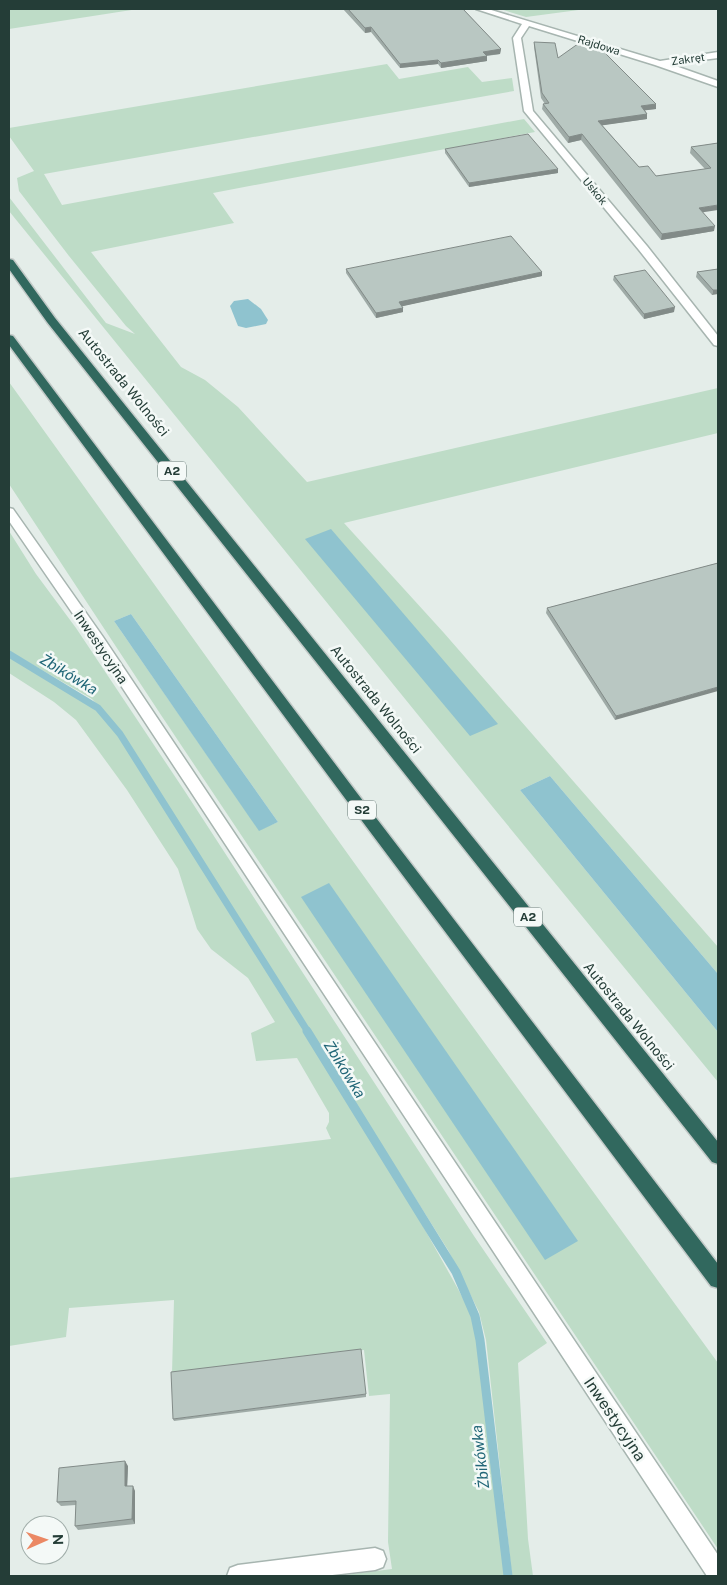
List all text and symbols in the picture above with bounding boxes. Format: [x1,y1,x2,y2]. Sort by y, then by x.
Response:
street label: Rajdowa [576,33,622,57]
street label: Zakręt [670,51,706,67]
street label: Uskok [580,175,610,207]
street label: Autostrada Wolności [75,325,173,439]
road number: A2 [158,462,186,481]
street label: Inwestycyjna [71,607,131,687]
street label: Autostrada Wolności [327,642,425,756]
water label: Żbikówka [37,649,101,698]
road number: S2 [348,800,376,820]
road number: A2 [514,908,542,926]
street label: Autostrada Wolności [580,959,678,1073]
water label: Żbikówka [321,1037,370,1101]
street label: Inwestycyjna [580,1374,650,1464]
water label: Żbikówka [467,1424,492,1490]
north arrow [20,1515,70,1565]
text: N [50,1534,66,1545]

